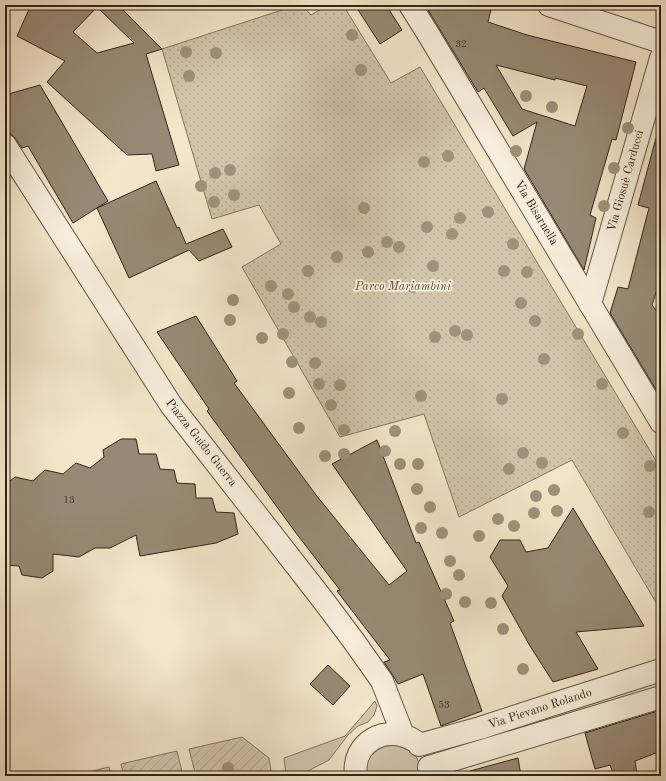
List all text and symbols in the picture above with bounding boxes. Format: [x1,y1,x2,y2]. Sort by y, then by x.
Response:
house number: 32 [455,39,467,49]
street label: Via Giosuè Carducci [606,129,646,233]
street label: Via Bisarnella [512,179,560,248]
park label: Parco Mariambini [354,281,451,293]
street label: Piazza Guido Guerra [163,397,239,489]
house number: 13 [63,495,75,505]
street label: Via Pievano Rolando [487,687,593,731]
house number: 53 [438,700,450,710]

